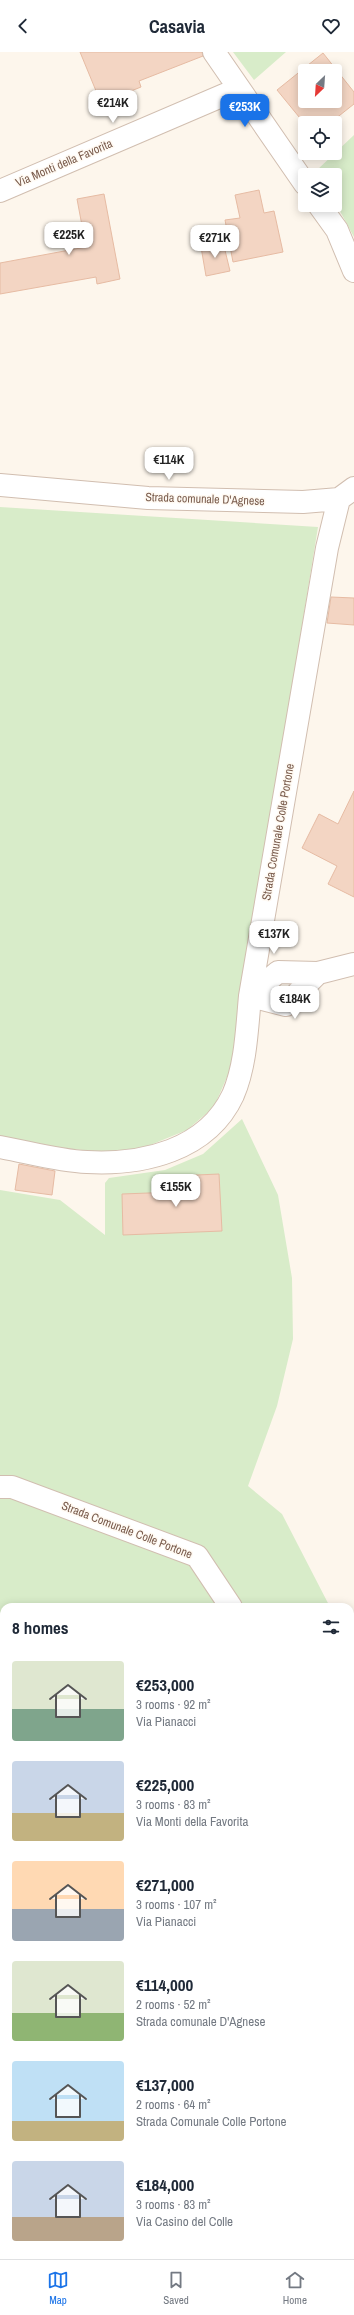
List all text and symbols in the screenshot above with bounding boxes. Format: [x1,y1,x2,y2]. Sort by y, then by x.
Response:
text: Casavia [149,14,205,39]
icon: back [12,15,34,37]
icon: heart [320,15,342,37]
north arrow [298,64,342,108]
map controls [298,64,342,212]
pin: €214K [85,90,141,124]
text: €214K [97,94,129,111]
pin: €253K [217,94,273,128]
text: €253K [229,98,261,115]
button: locate [298,116,342,160]
street label: Via Monti della Favorita [13,135,115,191]
button: layers [298,168,342,212]
pin: €225K [41,222,97,256]
pin: €271K [187,225,243,259]
text: €225K [53,226,85,243]
text: €271K [199,229,231,246]
pin: €114K [141,447,197,481]
text: €114K [154,451,184,468]
street label: Strada comunale D'Agnese [145,489,265,509]
street label: Strada Comunale Colle Portone [258,762,298,902]
pin: €137K [246,921,302,955]
text: €137K [258,925,290,942]
pin: €184K [267,986,323,1020]
text: €184K [279,990,311,1007]
pin: €155K [148,1174,204,1208]
text: €155K [160,1178,192,1195]
street label: Strada Comunale Colle Portone [59,1498,195,1562]
text: 8 homes [12,1616,69,1639]
icon: filters [320,1616,342,1638]
text: €253,000 [136,1673,194,1696]
icon: home [44,1677,92,1725]
text: 3 rooms · 92 m² [136,1696,211,1713]
text: Via Pianacci [136,1713,196,1730]
text: €225,000 [136,1773,194,1796]
icon: home [44,1777,92,1825]
text: 3 rooms · 83 m² [136,1796,211,1813]
text: Via Monti della Favorita [136,1813,248,1830]
text: €271,000 [136,1873,194,1896]
icon: home [44,1877,92,1925]
text: 3 rooms · 107 m² [136,1896,217,1913]
text: Via Pianacci [136,1913,196,1930]
text: €114,000 [136,1973,193,1996]
icon: home [44,1977,92,2025]
text: 2 rooms · 52 m² [136,1996,211,2013]
text: Strada comunale D'Agnese [136,2013,265,2030]
text: €137,000 [136,2073,194,2096]
icon: home [44,2077,92,2125]
text: 2 rooms · 64 m² [136,2096,211,2113]
text: Strada Comunale Colle Portone [136,2113,287,2130]
text: €184,000 [136,2173,194,2196]
icon: home [44,2177,92,2225]
text: 3 rooms · 83 m² [136,2196,211,2213]
text: Via Casino del Colle [136,2213,233,2230]
tab: Map [47,2269,69,2307]
tab: Saved [163,2269,189,2307]
tab: Home [283,2269,307,2307]

